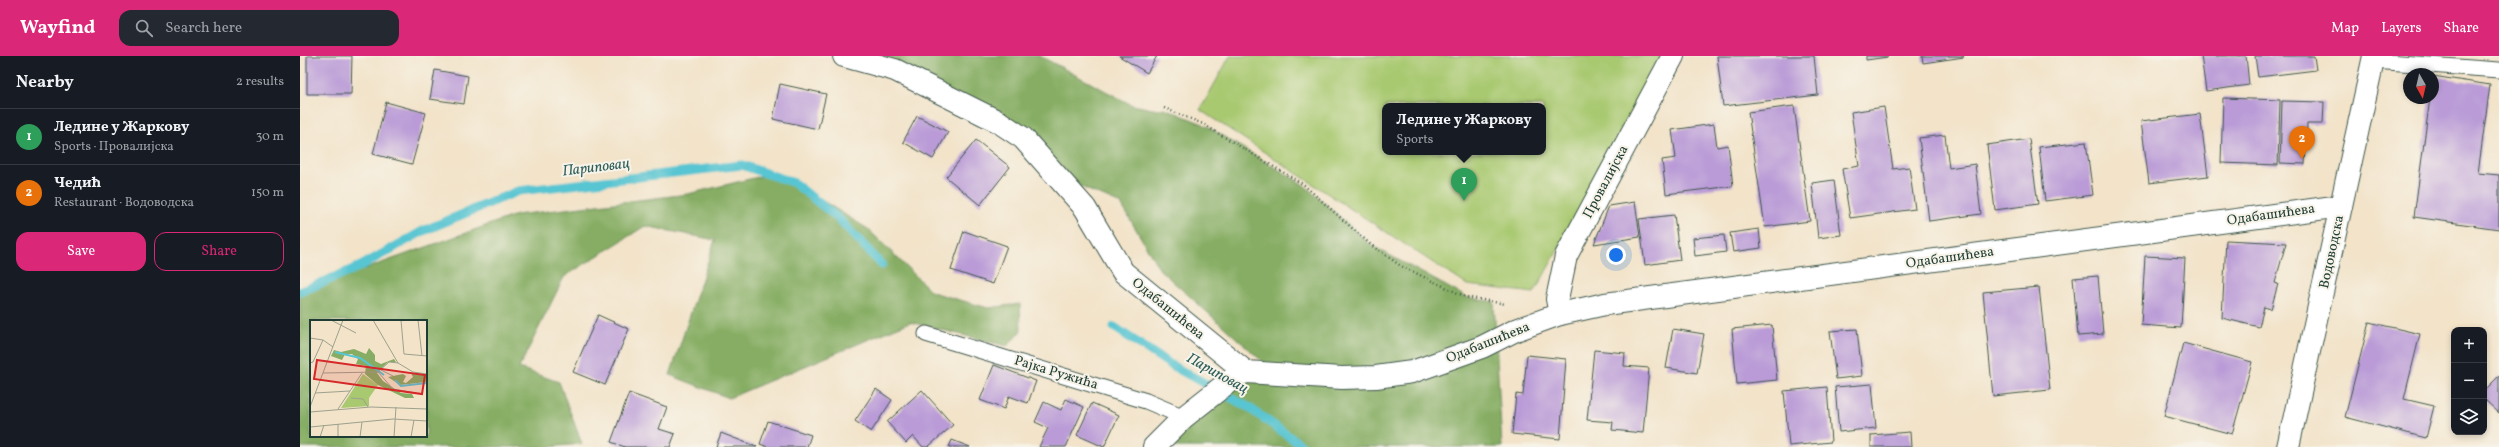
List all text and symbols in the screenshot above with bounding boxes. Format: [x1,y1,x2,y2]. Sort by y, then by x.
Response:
search box [119,10,399,46]
text: Wayfind [20,15,95,41]
icon: search [133,17,155,39]
text: Search here [165,18,242,39]
text: Map [2331,19,2359,38]
text: Layers [2381,19,2421,38]
text: Share [2443,19,2479,38]
north arrow [2403,68,2439,104]
text: Nearby [16,71,74,94]
text: 2 results [236,73,284,91]
popup [1382,103,1546,155]
text: Ледине у Жаркову [1396,110,1532,131]
text: Ледине у Жаркову [54,117,189,138]
pin: 2 [2289,126,2315,159]
text: 1 [26,128,32,146]
text: 30 m [256,128,284,146]
text: Sports [1396,131,1433,149]
text: Sports · Провалијска [54,138,174,156]
street label: Провалијска [1579,142,1633,222]
water label: Париповац [561,153,631,183]
pin: 1 [1451,168,1477,201]
text: Чедић [54,173,101,194]
text: 2 [26,184,32,202]
text: 150 m [251,184,284,202]
text: Restaurant · Водоводска [54,194,194,212]
street label: Одабашићева [2226,199,2316,231]
street label: Водоводска [2315,213,2349,291]
button: Save [16,232,146,271]
button: Share [154,232,284,271]
street label: Одабашићева [1905,242,1995,274]
your location [1606,245,1626,265]
street label: Одабашићева [1128,274,1208,344]
street label: Одабашићева [1443,318,1533,368]
inset map [310,320,427,437]
map controls [2451,327,2487,435]
button: + [2451,327,2487,363]
water label: Париповац [1182,348,1252,400]
street label: Рајка Ружића [1012,351,1100,395]
button: − [2451,363,2487,399]
button: layers [2451,399,2487,435]

